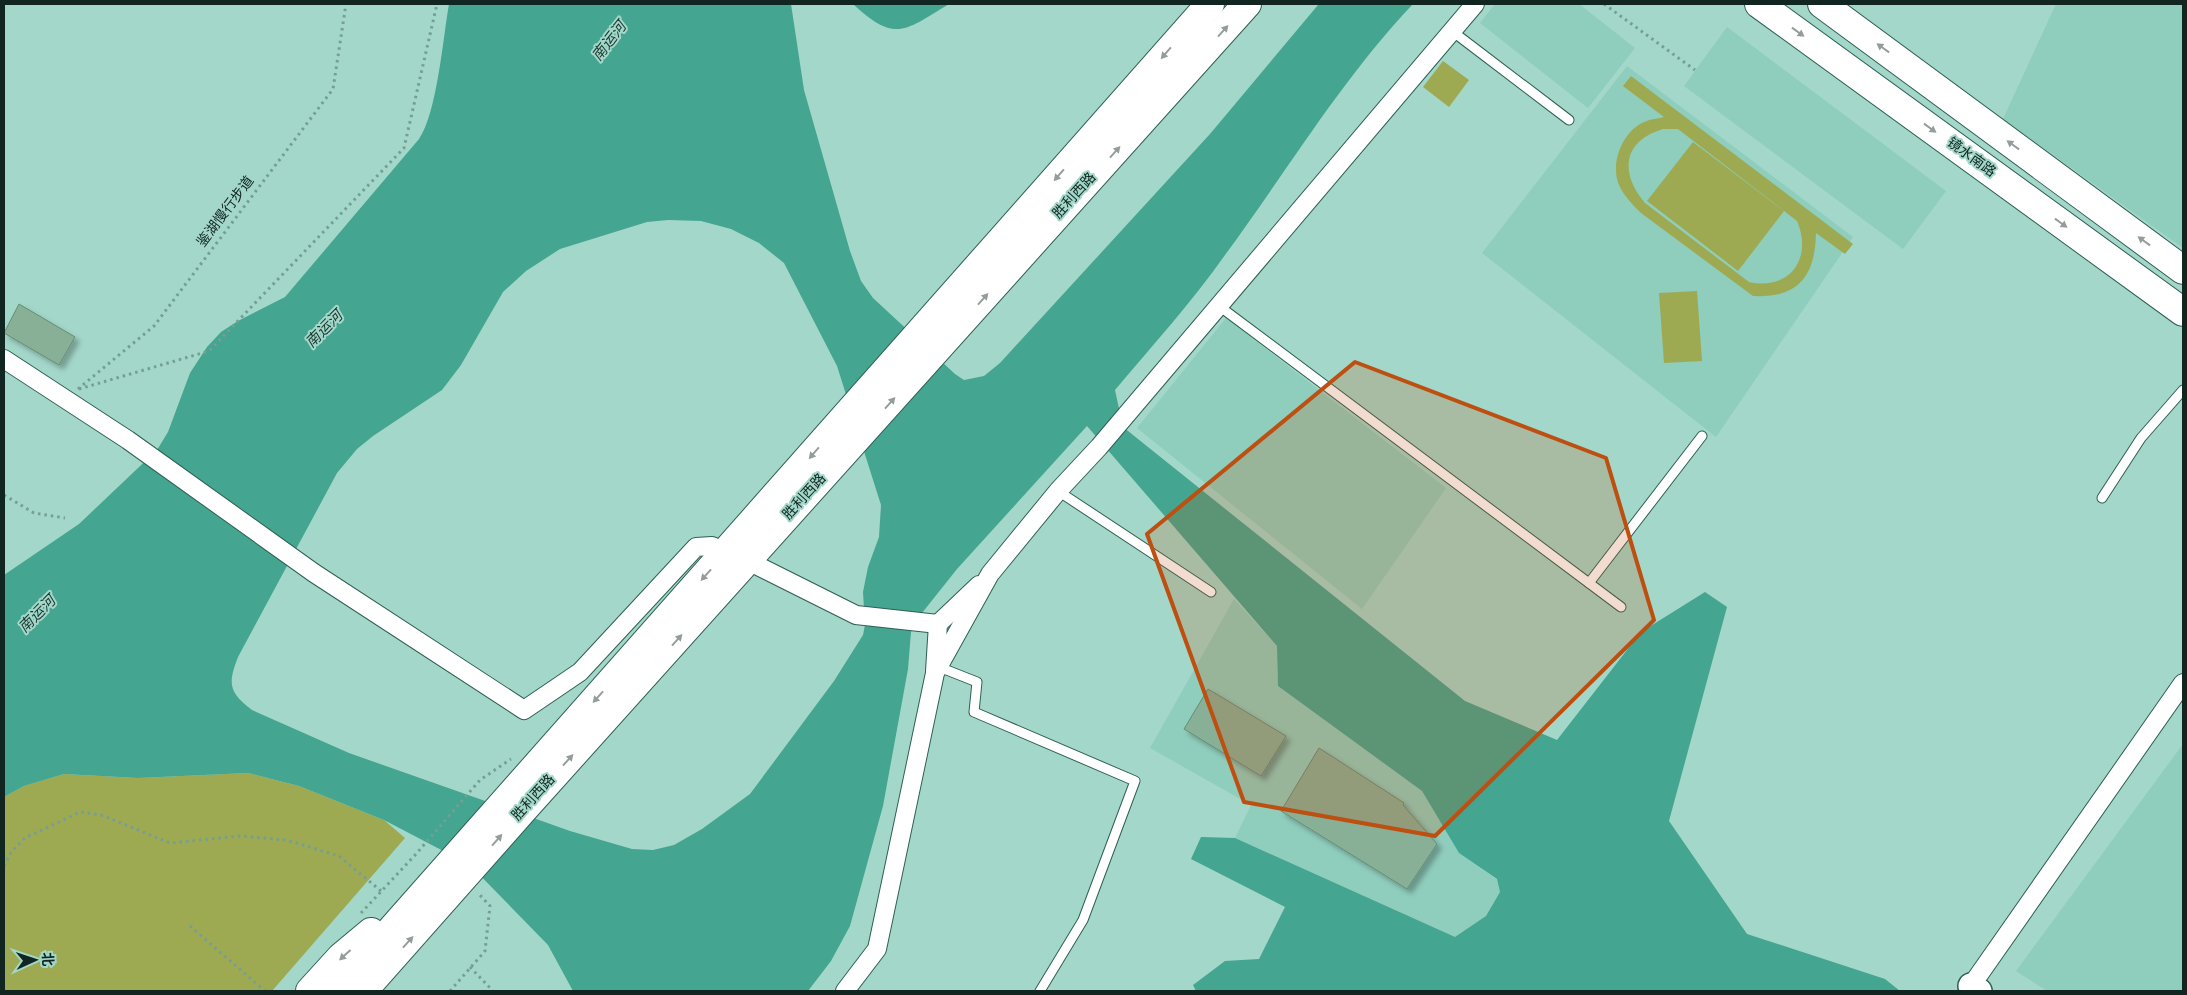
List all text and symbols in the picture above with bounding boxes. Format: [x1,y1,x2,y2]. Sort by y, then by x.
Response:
water label: 南运河 [589,16,633,66]
one-way arrow [1217,25,1229,37]
one-way arrow [1791,27,1804,38]
one-way arrow [1877,43,1890,54]
one-way arrow [1160,47,1172,59]
one-way arrow [1923,123,1937,133]
street label: 镜水南路 [1943,135,1999,181]
one-way arrow [2006,140,2020,150]
one-way arrow [1109,146,1121,158]
one-way arrow [1053,169,1064,182]
street label: 胜利西路 [1050,170,1100,222]
street label: 鉴湖慢行步道 [194,173,258,251]
one-way arrow [2054,218,2068,228]
one-way arrow [2138,236,2151,247]
one-way arrow [977,293,989,305]
water label: 南运河 [302,305,350,353]
one-way arrow [884,396,895,409]
one-way arrow [808,447,819,460]
street label: 胜利西路 [780,471,830,523]
one-way arrow [700,569,712,581]
water label: 南运河 [15,590,63,638]
one-way arrow [671,634,683,646]
one-way arrow [592,690,604,702]
one-way arrow [562,755,574,767]
street label: 胜利西路 [509,772,559,824]
one-way arrow [491,835,503,847]
north arrow [10,935,60,985]
one-way arrow [402,935,413,948]
one-way arrow [339,949,351,961]
text: 北 [38,952,55,967]

